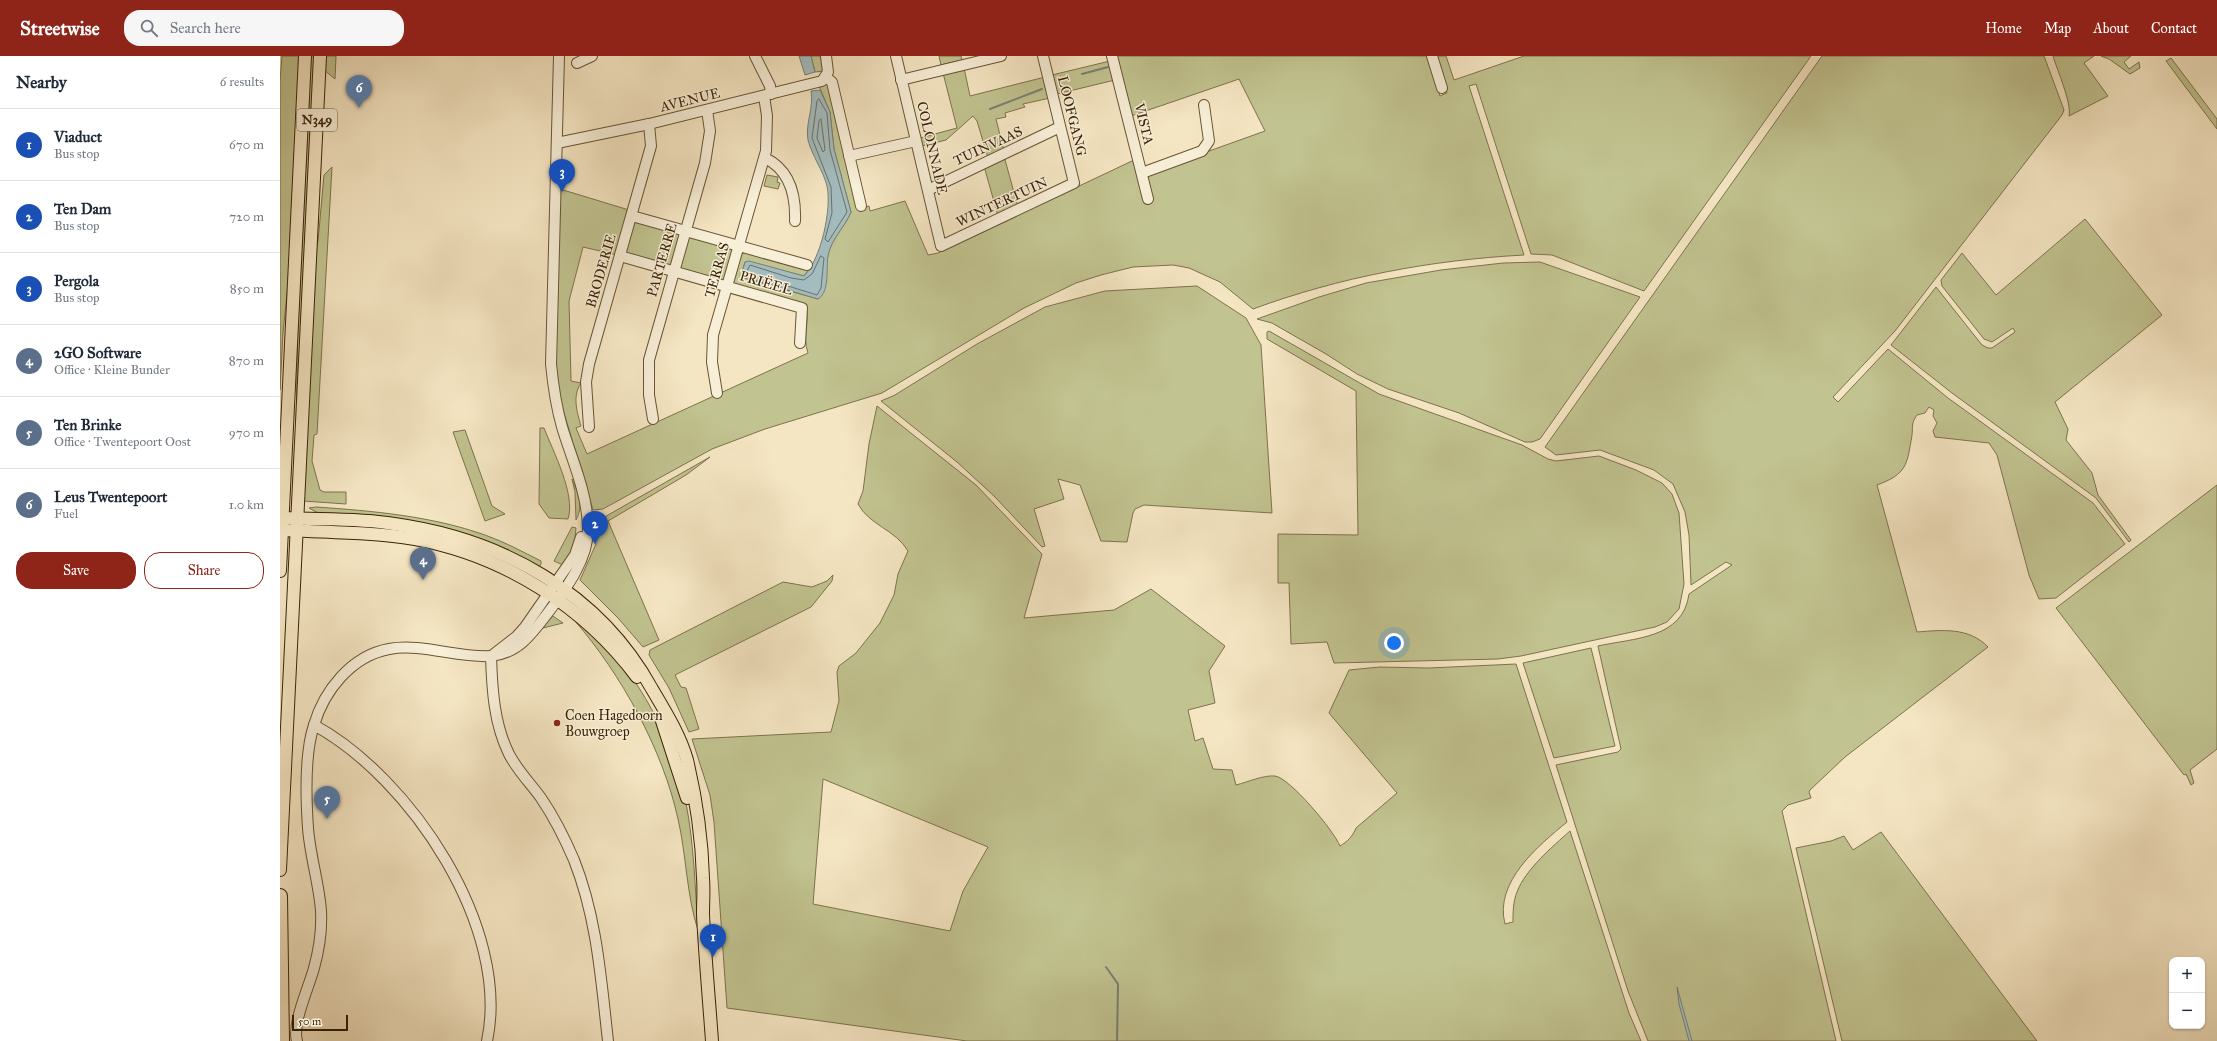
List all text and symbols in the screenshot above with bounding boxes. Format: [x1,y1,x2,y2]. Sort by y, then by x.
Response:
search box [124,10,404,46]
text: Streetwise [20,17,100,40]
icon: search [138,17,160,39]
text: Search here [170,19,241,37]
text: Home [1985,20,2022,37]
text: Map [2044,20,2071,37]
text: About [2093,20,2129,37]
text: Contact [2151,20,2197,37]
text: Nearby [16,72,67,93]
text: 6 results [220,74,264,90]
street label: LOOFGANG [1054,74,1090,158]
pin: 6 [346,75,372,108]
street label: AVENUE [657,84,722,116]
street label: COLONNADE [913,100,951,196]
street label: VISTA [1130,100,1158,147]
road number: N349 [297,109,337,131]
street label: TUINVAAS [951,123,1025,169]
text: Viaduct [54,128,102,146]
text: 1 [26,137,32,153]
text: 670 m [229,137,264,153]
text: Bus stop [54,146,100,162]
pin: 3 [549,159,575,192]
street label: WINTERTUIN [954,173,1051,231]
text: Ten Dam [54,200,111,218]
text: 2 [26,209,32,225]
text: 720 m [229,209,264,225]
text: Bus stop [54,218,100,234]
street label: PARTERRE [643,221,681,299]
street label: BRODERIE [582,232,620,310]
street label: TERRAS [701,240,733,300]
street label: PRIËEL [738,266,795,299]
text: Pergola [54,272,99,290]
text: 3 [26,281,32,297]
text: 850 m [230,281,264,297]
text: Bus stop [54,290,100,306]
text: 2GO Software [54,344,142,362]
text: 4 [25,353,33,369]
text: 870 m [229,353,264,369]
text: Office · Kleine Bunder [54,362,170,378]
text: Ten Brinke [54,416,121,434]
text: 5 [26,425,32,441]
text: 970 m [229,425,264,441]
text: Office · Twentepoort Oost [54,434,191,450]
text: Leus Twentepoort [54,488,167,506]
text: 6 [26,497,32,513]
text: 1.0 km [229,497,264,513]
text: Fuel [54,506,78,522]
pin: 2 [582,511,608,544]
pin: 4 [410,547,436,580]
button: Save [16,552,136,589]
button: Share [144,552,264,589]
your location [1384,633,1404,653]
place label: Coen Hagedoorn Bouwgroep [565,707,663,740]
marker: Coen Hagedoorn Bouwgroep [552,718,562,728]
pin: 5 [314,786,340,819]
pin: 1 [700,924,726,957]
map controls [2169,957,2205,1029]
button: + [2169,957,2205,993]
button: − [2169,993,2205,1029]
scale bar [292,1013,348,1032]
text: 50 m [298,1015,321,1028]

